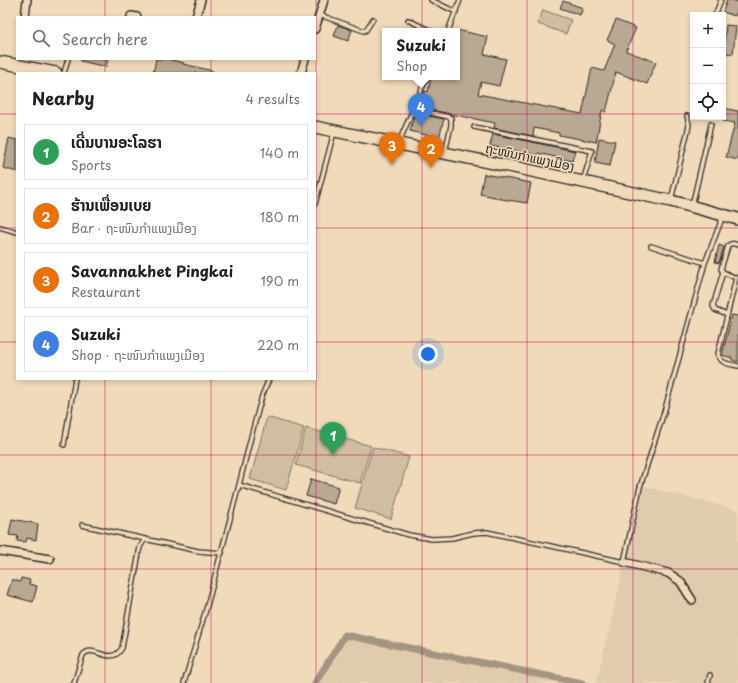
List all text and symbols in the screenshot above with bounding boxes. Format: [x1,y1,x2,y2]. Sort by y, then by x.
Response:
map controls [690,12,726,120]
button: + [690,12,726,48]
search box [16,16,316,60]
icon: search [30,27,52,49]
text: Search here [62,27,148,50]
popup [382,28,460,80]
text: Suzuki [396,33,446,56]
button: − [690,48,726,84]
text: Shop [396,56,427,75]
button: locate [690,84,726,120]
text: Nearby [32,85,94,111]
text: 4 results [246,89,300,108]
pin: 4 [408,93,434,126]
text: ເດີ່ນບານອະໂລຮາ [71,130,162,153]
pin: 3 [379,132,405,165]
pin: 2 [418,135,444,168]
street label: ຖະໜົນກຳແພງເມືອງ [484,138,577,175]
text: 1 [43,143,49,162]
text: 140 m [260,143,299,162]
text: Sports [71,155,111,174]
text: ຮ້ານເພື່ອນເບຍ [71,193,151,216]
text: 2 [41,207,51,226]
text: 180 m [260,207,299,226]
text: Bar · ຖະໜົນກຳແພງເມືອງ [71,218,197,237]
text: Savannakhet Pingkai [71,259,233,282]
text: 3 [42,271,50,290]
text: 190 m [260,271,299,290]
text: Restaurant [71,282,141,301]
text: Suzuki [71,322,121,345]
text: 4 [42,335,50,354]
text: 220 m [257,335,299,354]
your location [418,344,438,364]
text: Shop · ຖະໜົນກຳແພງເມືອງ [71,345,205,364]
pin: 1 [320,422,346,455]

